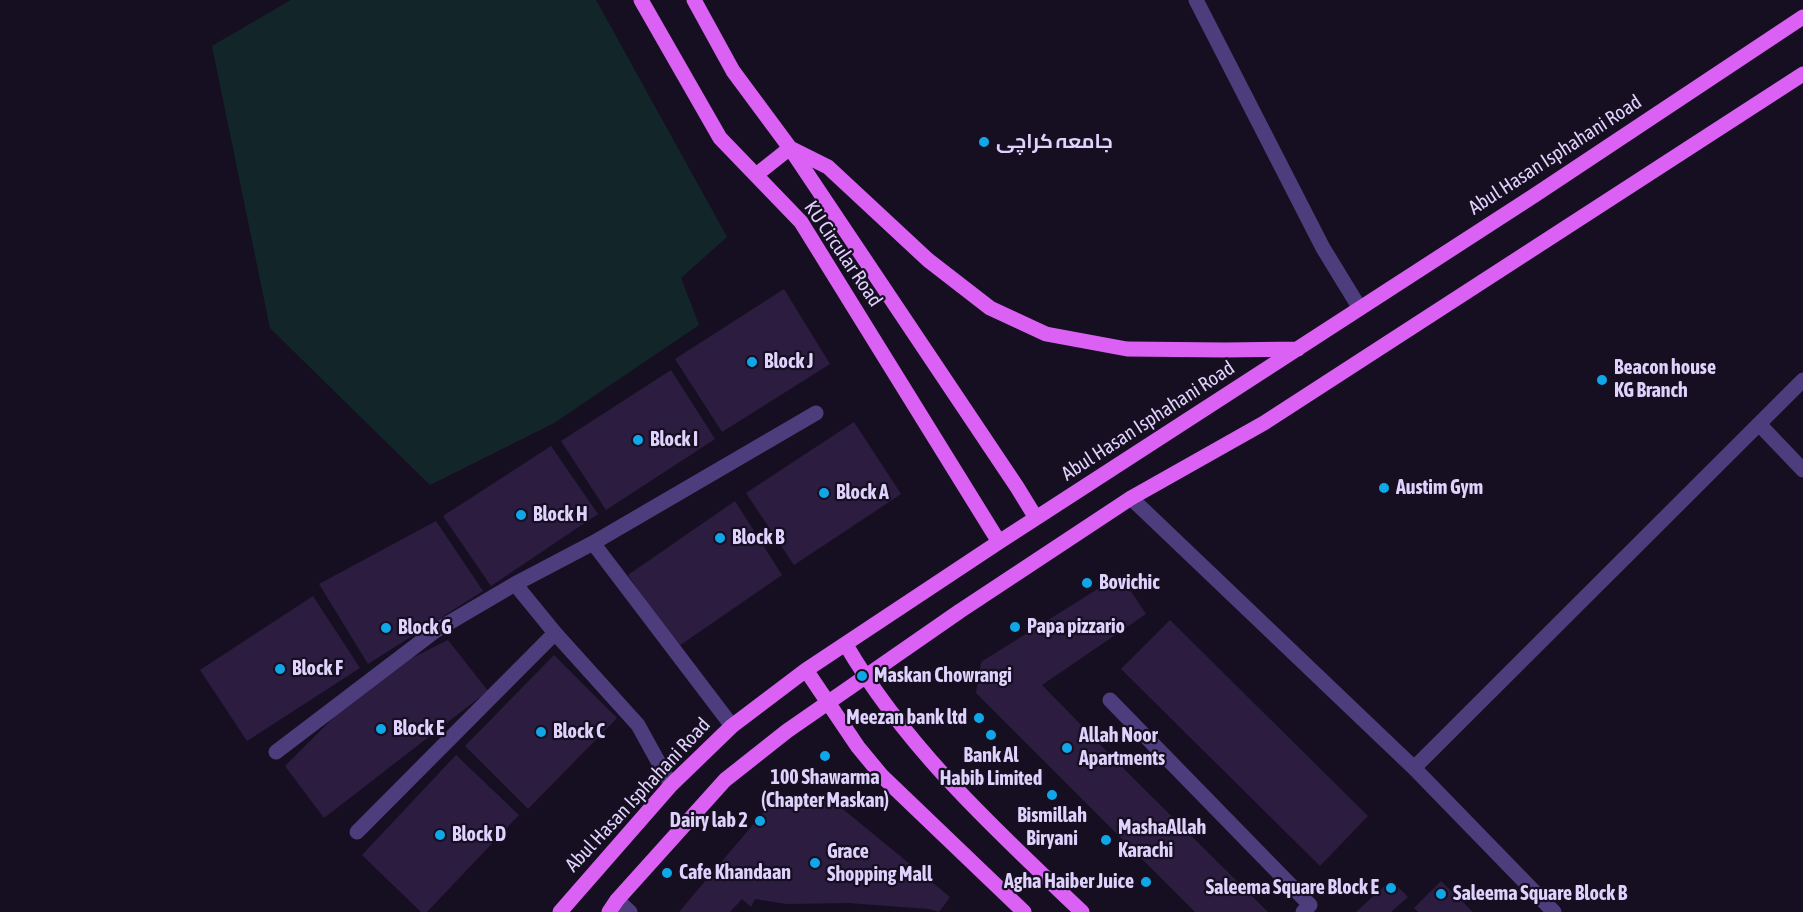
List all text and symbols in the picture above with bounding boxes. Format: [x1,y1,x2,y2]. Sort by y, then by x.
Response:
street label: Abul Hasan Isphahani Road [1464,90,1646,220]
place label: جامعہ کراچی [996,130,1113,154]
marker: جامعہ کراچی [977,135,991,149]
street label: KU Circular Road [799,197,887,311]
place label: Block J [764,350,813,374]
marker: Block J [745,355,759,369]
street label: Abul Hasan Isphahani Road [1057,356,1239,486]
place label: Beacon house KG Branch [1614,356,1716,403]
marker: Beacon house KG Branch [1595,373,1609,387]
place label: Block I [650,428,698,452]
marker: Block I [631,433,645,447]
place label: Austim Gym [1396,476,1483,500]
place label: Block A [836,481,889,505]
marker: Austim Gym [1377,481,1391,495]
marker: Block A [817,486,831,500]
place label: Block H [533,503,588,527]
marker: Block H [514,508,528,522]
place label: Block B [732,526,784,550]
marker: Block B [713,531,727,545]
place label: Bovichic [1099,571,1160,595]
marker: Bovichic [1080,576,1094,590]
place label: Papa pizzario [1027,615,1125,639]
place label: Block G [398,616,452,640]
marker: Papa pizzario [1008,620,1022,634]
marker: Block G [379,621,393,635]
place label: Block F [292,657,343,681]
marker: Block F [273,662,287,676]
place label: Maskan Chowrangi [874,664,1012,688]
marker: Maskan Chowrangi [855,669,869,683]
place label: Meezan bank ltd [846,706,967,730]
marker: Meezan bank ltd [972,711,986,725]
street label: Abul Hasan Isphahani Road [560,713,716,877]
place label: Block E [393,717,444,741]
place label: Block C [553,720,605,744]
marker: Block E [374,722,388,736]
place label: Allah Noor Apartments [1079,724,1165,771]
marker: Block C [534,725,548,739]
marker: Bank Al Habib Limited [984,728,998,742]
marker: Allah Noor Apartments [1060,741,1074,755]
place label: Bank Al Habib Limited [940,744,1042,791]
marker: 100 Shawarma (Chapter Maskan) [818,749,832,763]
place label: 100 Shawarma (Chapter Maskan) [761,766,889,813]
marker: Bismillah Biryani [1045,788,1059,802]
place label: Bismillah Biryani [1017,804,1087,851]
place label: Dairy lab 2 [670,809,748,833]
marker: Dairy lab 2 [753,814,767,828]
place label: MashaAllah Karachi [1118,816,1206,863]
place label: Block D [452,823,506,847]
marker: Block D [433,828,447,842]
marker: MashaAllah Karachi [1099,833,1113,847]
place label: Grace Shopping Mall [827,840,932,887]
marker: Grace Shopping Mall [808,856,822,870]
place label: Cafe Khandaan [679,861,791,885]
marker: Cafe Khandaan [660,866,674,880]
place label: Agha Haiber Juice [1004,870,1134,894]
marker: Agha Haiber Juice [1139,875,1153,889]
place label: Saleema Square Block E [1206,876,1379,900]
marker: Saleema Square Block E [1384,881,1398,895]
place label: Saleema Square Block B [1453,882,1627,906]
marker: Saleema Square Block B [1434,887,1448,901]

